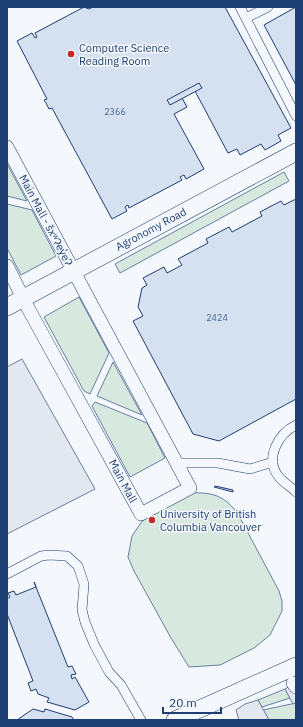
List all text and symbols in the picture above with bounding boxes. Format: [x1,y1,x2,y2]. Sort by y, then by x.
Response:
place label: Computer Science Reading Room [79,41,169,68]
marker: Computer Science Reading Room [66,49,76,59]
house number: 2366 [104,106,126,117]
street label: Main Mall - šxʷʔey̓eʔ [16,172,76,268]
street label: Agronomy Road [113,204,189,254]
house number: 2424 [206,312,228,323]
street label: Main Mall [106,457,140,505]
place label: University of British Columbia Vancouver [160,507,261,534]
marker: University of British Columbia Vancouver [147,515,157,525]
scale bar [163,689,221,715]
text: 20 m [169,695,197,710]

